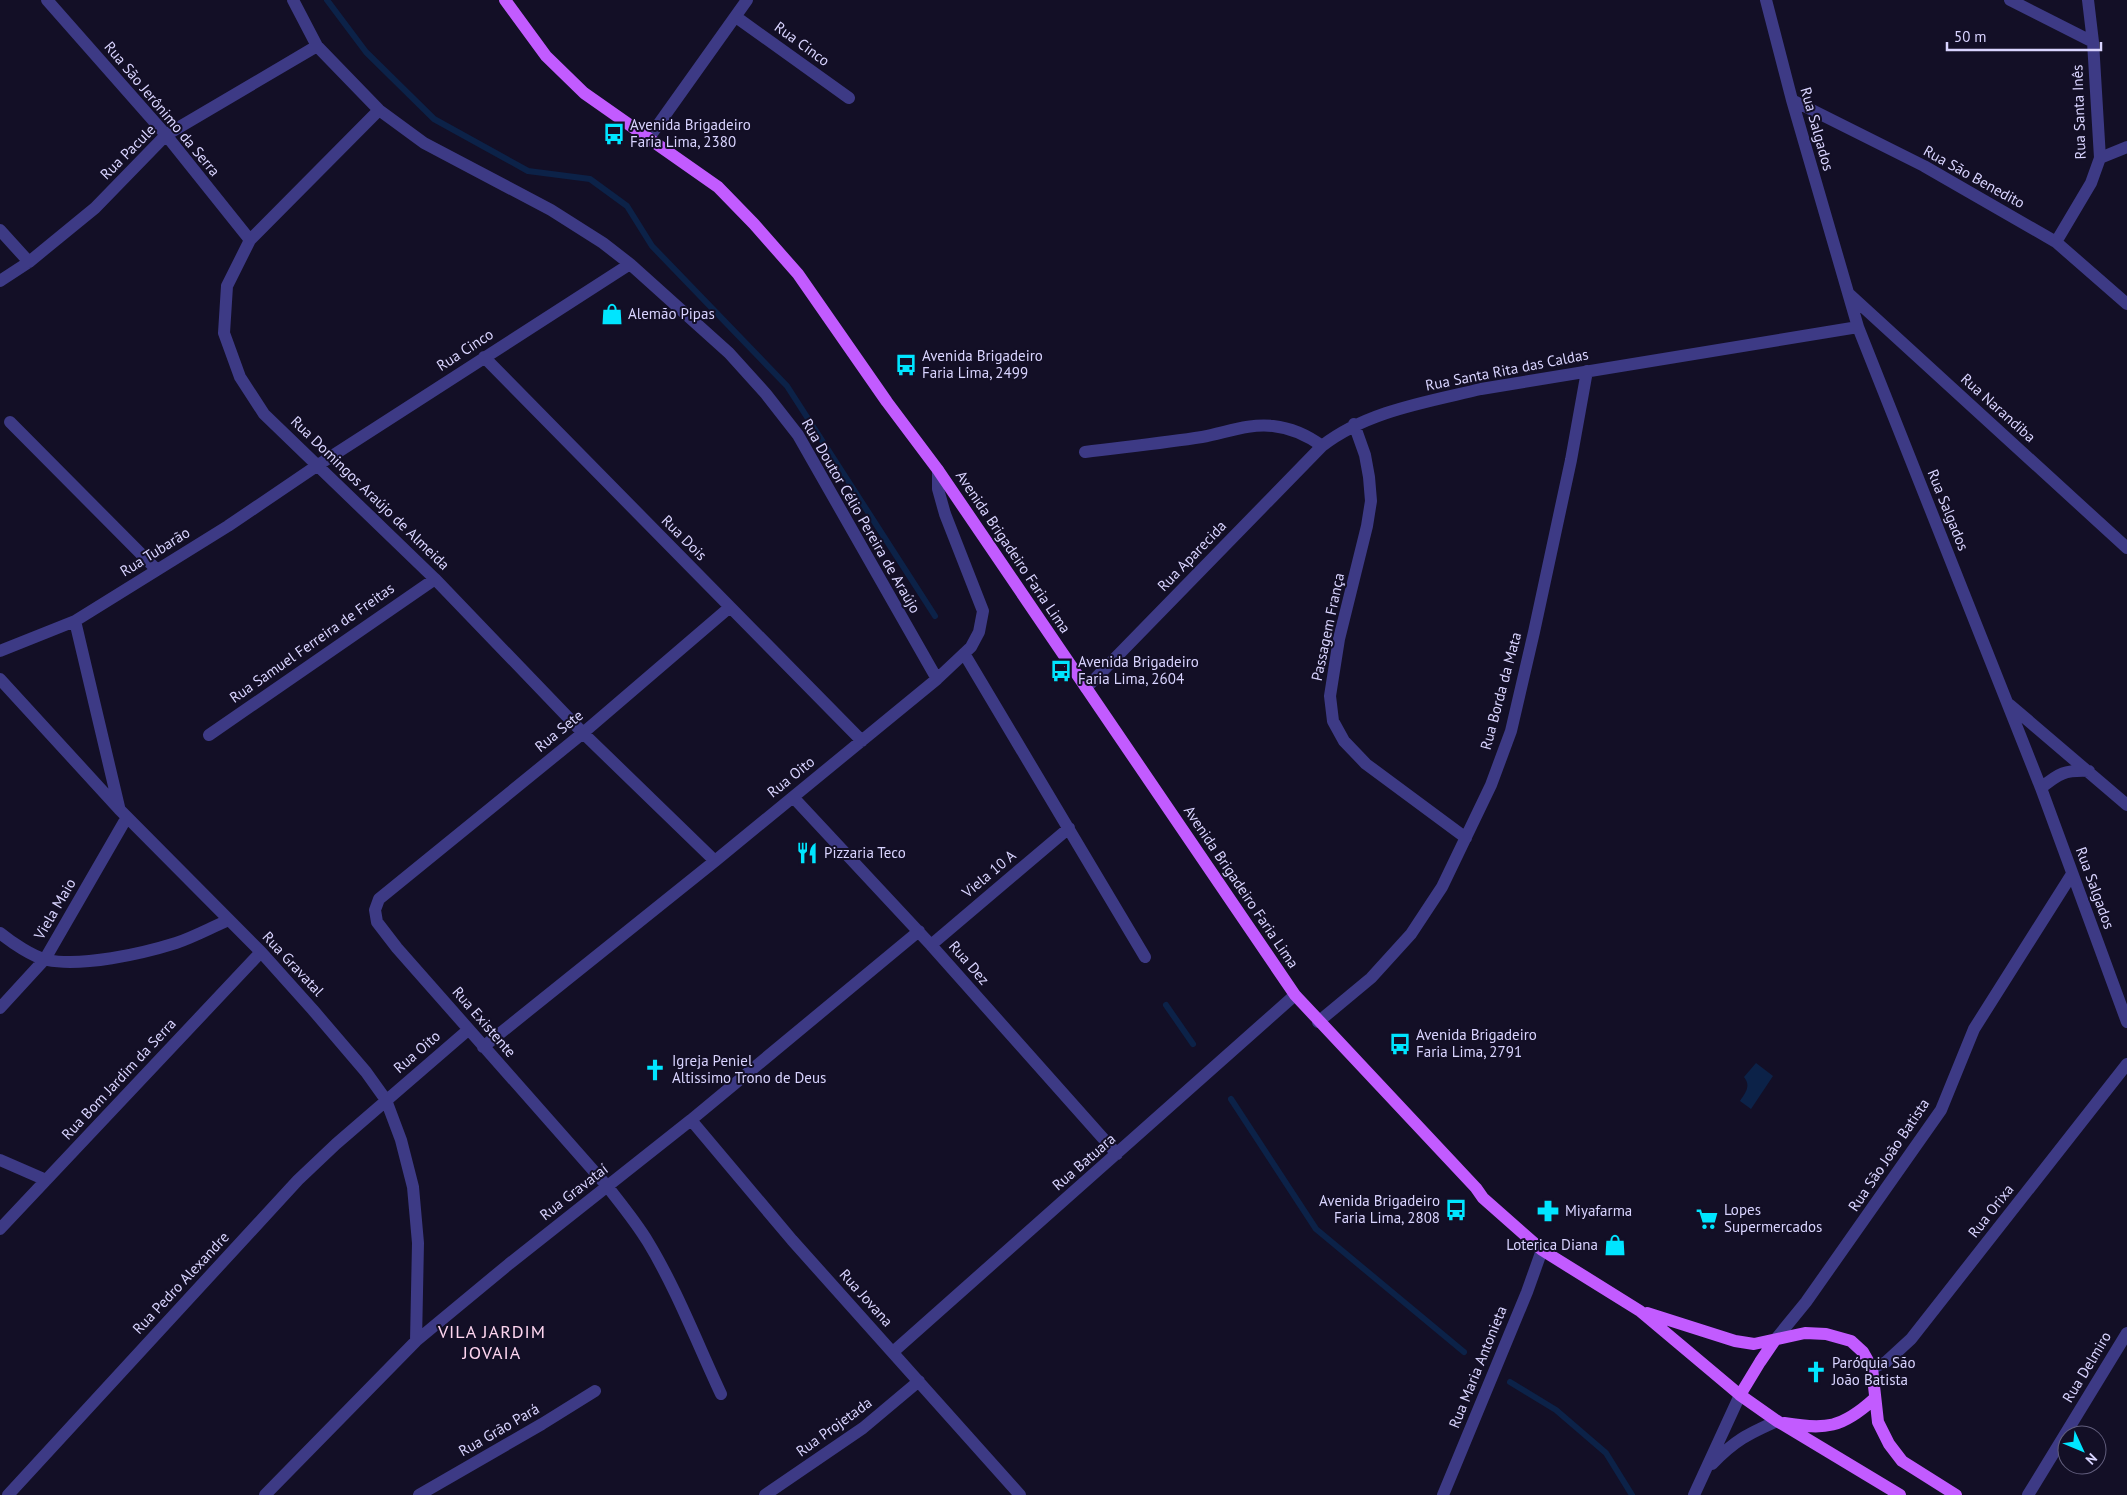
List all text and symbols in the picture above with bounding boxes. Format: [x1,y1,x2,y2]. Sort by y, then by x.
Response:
street label: Rua Cinco [771,17,834,70]
scale bar [1947,20,2101,52]
text: 50 m [1954,27,1987,46]
street label: Rua São Jerônimo da Serra [100,37,224,180]
street label: Rua Santa Inês [2067,64,2090,160]
street label: Rua Salgados [1796,85,1838,173]
place label: Avenida Brigadeiro Faria Lima, 2380 [630,115,751,151]
street label: Rua Pacule [96,120,159,183]
bus stop icon: Avenida Brigadeiro Faria Lima, 2380 [601,121,627,147]
street label: Rua São Benedito [1920,141,2028,212]
shop icon: Alemão Pipas [599,301,625,327]
place label: Alemão Pipas [628,304,715,323]
street label: Rua Cinco [433,324,497,375]
street label: Rua Santa Rita das Caldas [1424,344,1590,395]
place label: Avenida Brigadeiro Faria Lima, 2499 [922,346,1043,382]
bus stop icon: Avenida Brigadeiro Faria Lima, 2499 [893,352,919,378]
street label: Rua Narandiba [1957,369,2040,446]
street label: Rua Domingos Araújo de Almeida [287,412,454,574]
street label: Rua Doutor Célio Pereira de Araújo [798,415,925,617]
street label: Rua Salgados [1924,466,1973,553]
street label: Avenida Brigadeiro Faria Lima [952,467,1075,637]
street label: Rua Dois [658,511,711,564]
street label: Rua Aparecida [1153,516,1230,595]
street label: Rua Tubarão [116,523,193,581]
street label: Passagem França [1307,571,1348,683]
street label: Rua Samuel Ferreira de Freitas [226,578,398,707]
street label: Rua Borda da Mata [1476,630,1525,752]
place label: Avenida Brigadeiro Faria Lima, 2604 [1078,652,1199,688]
bus stop icon: Avenida Brigadeiro Faria Lima, 2604 [1048,658,1074,684]
street label: Rua Sete [531,705,587,756]
street label: Rua Oito [763,752,818,801]
street label: Avenida Brigadeiro Faria Lima [1180,802,1303,972]
restaurant icon: Pizzaria Teco [794,840,820,866]
place label: Pizzaria Teco [824,843,906,862]
street label: Rua Salgados [2072,844,2119,931]
street label: Viela 10 A [957,845,1020,902]
street label: Viela Maio [29,875,80,944]
street label: Rua Gravatal [259,927,329,1000]
street label: Rua Dez [945,937,994,989]
street label: Rua Existente [448,982,520,1061]
street label: Rua Bom Jardim da Serra [57,1014,180,1143]
place label: Avenida Brigadeiro Faria Lima, 2791 [1416,1025,1537,1061]
street label: Rua Oito [389,1026,444,1077]
bus stop icon: Avenida Brigadeiro Faria Lima, 2791 [1387,1031,1413,1057]
place label: Igreja Peniel Altissimo Trono de Deus [672,1051,826,1087]
church icon: Igreja Peniel Altissimo Trono de Deus [642,1057,668,1083]
street label: Rua São João Batista [1844,1095,1933,1215]
street label: Rua Batuara [1048,1129,1119,1194]
street label: Rua Gravataí [536,1159,612,1224]
street label: Rua Orixa [1964,1180,2017,1241]
place label: Avenida Brigadeiro Faria Lima, 2808 [1319,1191,1440,1227]
bus stop icon: Avenida Brigadeiro Faria Lima, 2808 [1443,1197,1469,1223]
pharmacy icon: Miyafarma [1535,1198,1561,1224]
place label: Lopes Supermercados [1724,1200,1822,1236]
place label: Miyafarma [1565,1201,1632,1220]
supermarket icon: Lopes Supermercados [1694,1206,1720,1232]
street label: Rua Pedro Alexandre [128,1228,233,1338]
shop icon: Loterica Diana [1602,1232,1628,1258]
place label: Loterica Diana [1506,1235,1598,1254]
street label: Rua Jovana [836,1265,897,1330]
street label: Rua Maria Antonieta [1444,1303,1511,1431]
district label: VILA JARDIM JOVAIA [437,1320,546,1364]
street label: Rua Delmiro [2058,1328,2115,1406]
place label: Paróquia São João Batista [1831,1353,1916,1389]
church icon: Paróquia São João Batista [1803,1359,1829,1385]
street label: Rua Projetada [792,1393,875,1460]
street label: Rua Grão Pará [455,1399,542,1460]
north arrow [2057,1425,2107,1475]
text: N [2082,1449,2101,1469]

